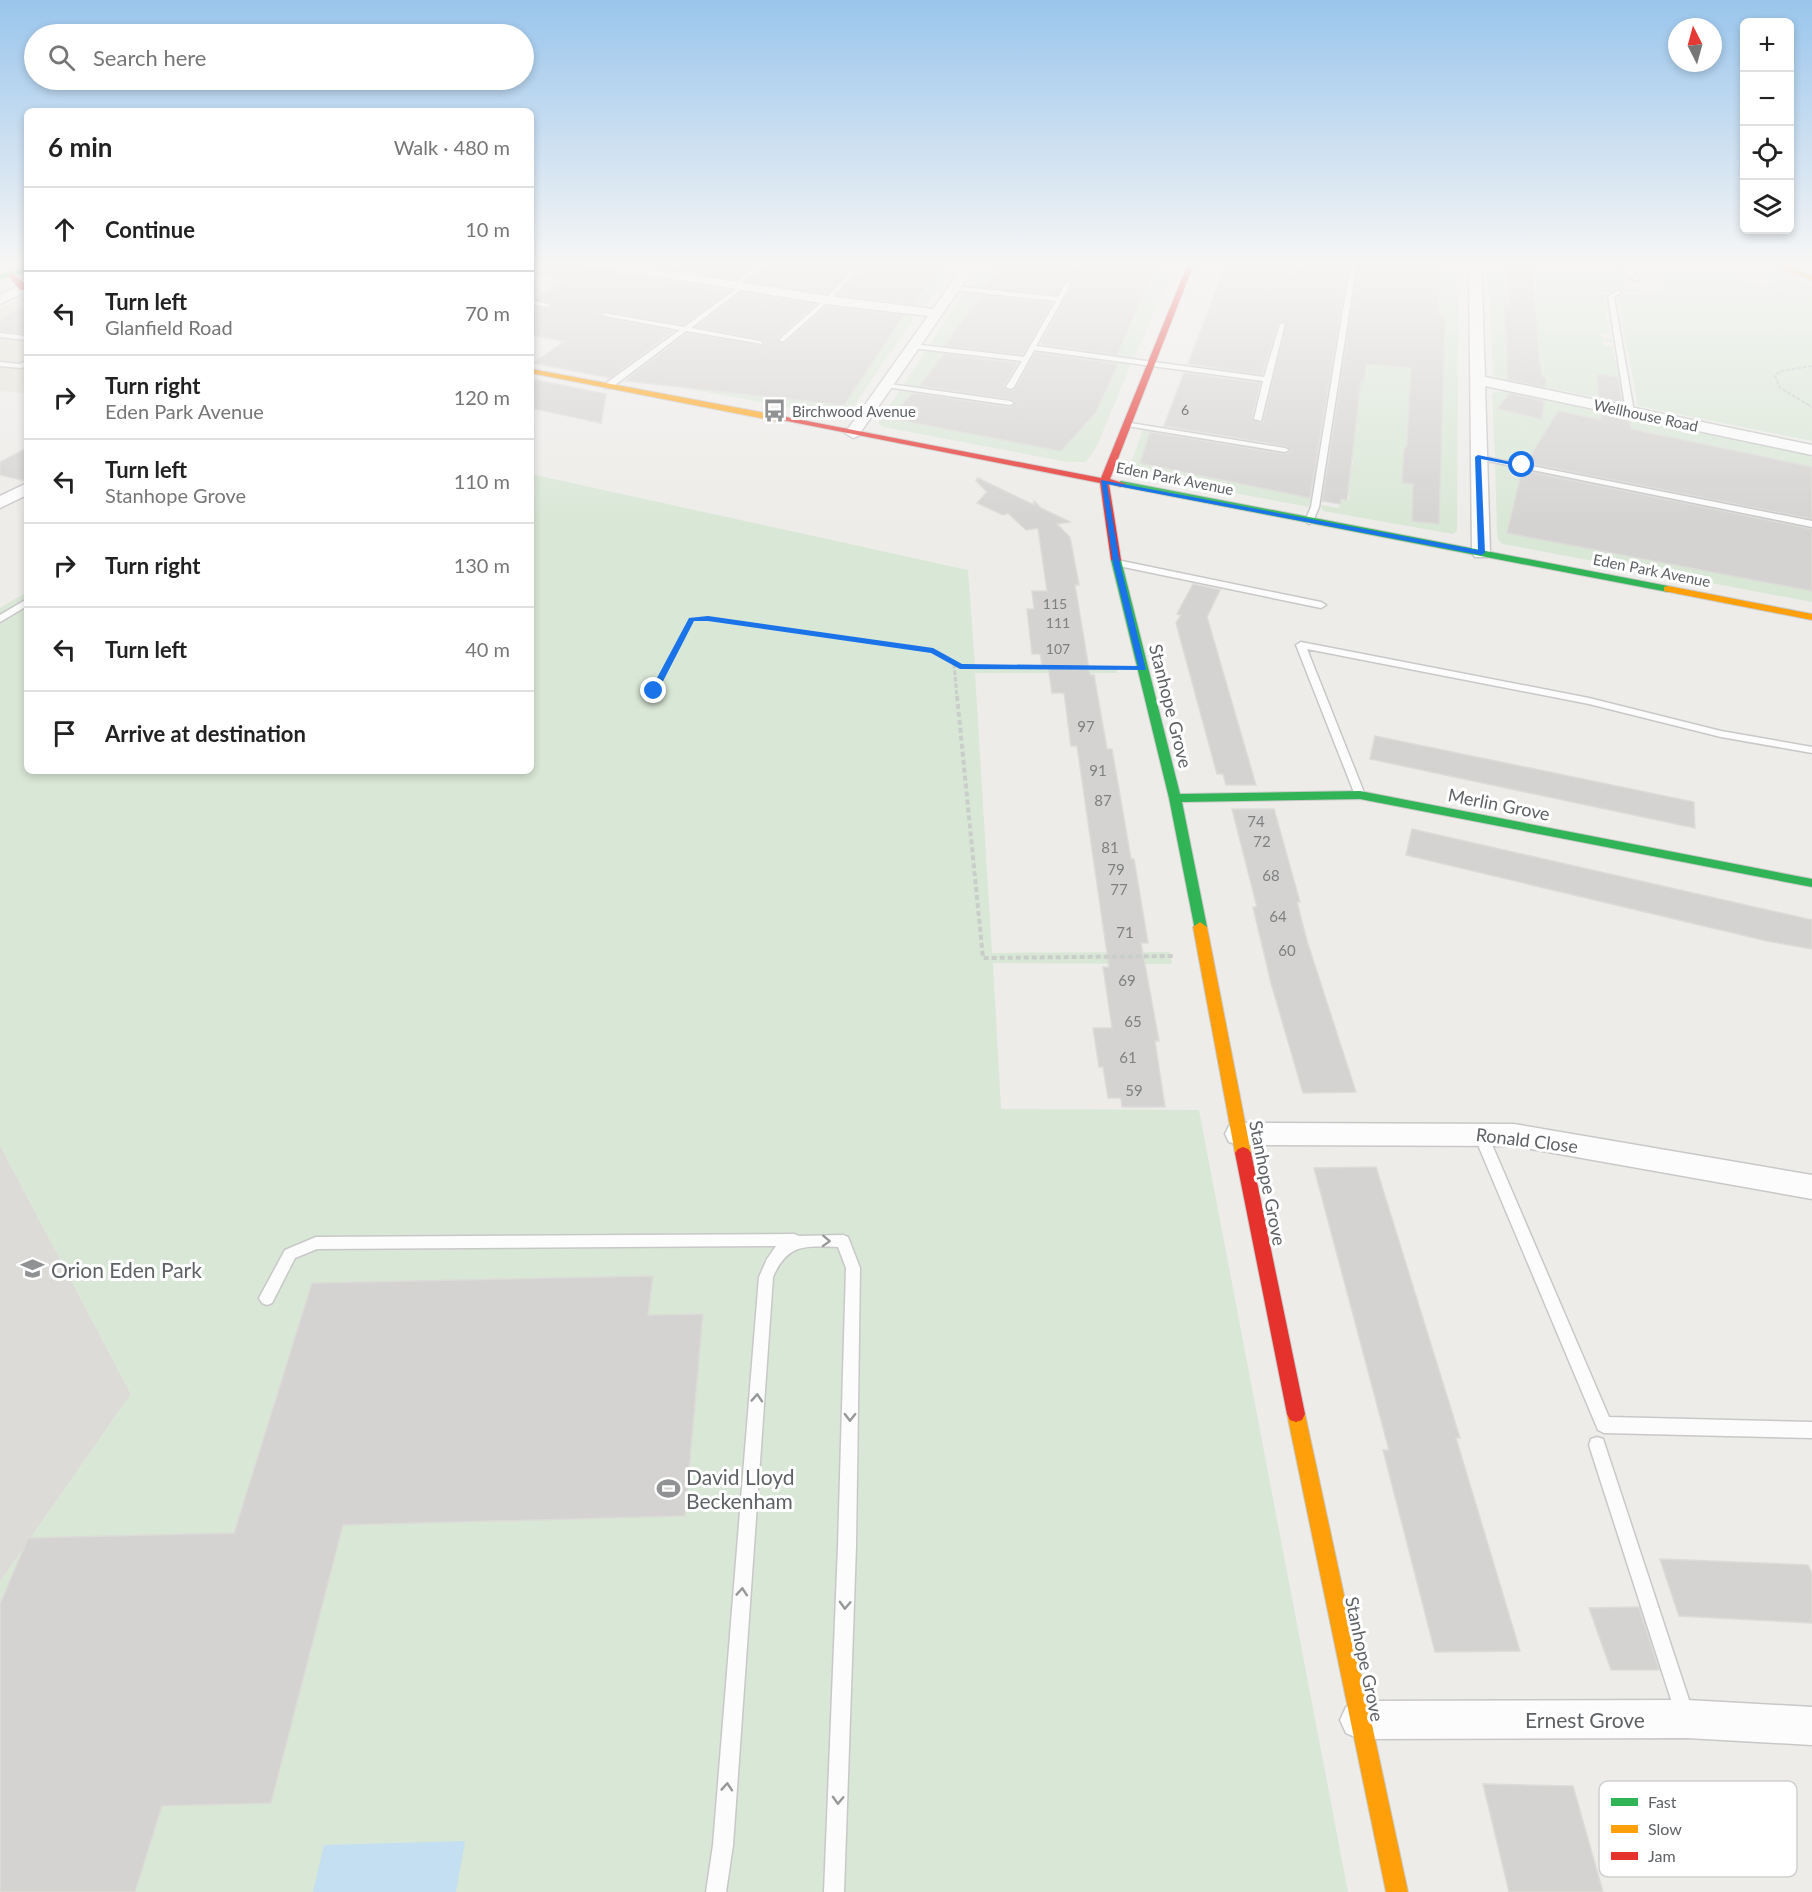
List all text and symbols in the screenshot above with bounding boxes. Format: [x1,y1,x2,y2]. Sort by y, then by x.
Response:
north arrow [1668,18,1722,72]
map controls [1740,18,1794,234]
button: + [1740,18,1794,72]
search box [24,24,534,90]
icon: search [45,41,78,74]
text: Search here [93,44,206,71]
button: − [1740,72,1794,126]
button: locate [1740,126,1794,180]
text: 6 min [48,131,112,163]
text: Walk · 480 m [394,135,510,159]
button: layers [1740,180,1794,234]
icon: ahead [48,213,81,246]
text: Continue [105,216,195,243]
text: 10 m [465,217,510,241]
text: Turn left [105,288,187,315]
icon: left [48,297,81,330]
text: 70 m [465,301,510,325]
text: Glanfield Road [105,315,233,339]
text: Turn right [105,372,200,399]
icon: right [48,381,81,414]
text: 120 m [454,385,510,409]
street label: Wellhouse Road [1592,395,1700,435]
bus stop icon: Birchwood Avenue [761,398,787,424]
text: Eden Park Avenue [105,399,264,423]
house number: 6 [1181,401,1189,418]
place label: Birchwood Avenue [792,402,916,420]
route start [1508,451,1534,477]
text: Turn left [105,456,187,483]
street label: Eden Park Avenue [1115,458,1235,498]
icon: left [48,465,81,498]
text: 110 m [454,469,510,493]
text: Stanhope Grove [105,483,246,507]
icon: right [48,549,81,582]
street label: Eden Park Avenue [1592,550,1712,590]
text: Turn right [105,552,200,579]
text: 130 m [454,553,510,577]
house number: 115 [1043,595,1067,612]
house number: 111 [1046,614,1070,631]
icon: left [48,633,81,666]
text: Turn left [105,636,187,663]
text: 40 m [465,637,510,661]
house number: 107 [1046,640,1070,657]
street label: Stanhope Grove [1145,642,1197,770]
route end [640,677,666,703]
icon: arrive [48,717,81,750]
house number: 97 [1077,717,1095,735]
text: Arrive at destination [105,720,306,747]
house number: 91 [1089,761,1107,779]
street label: Merlin Grove [1446,783,1552,825]
house number: 87 [1094,791,1112,809]
house number: 74 [1247,812,1265,830]
house number: 72 [1253,832,1271,850]
house number: 81 [1101,838,1119,856]
house number: 79 [1107,860,1125,878]
house number: 68 [1262,866,1280,884]
house number: 77 [1110,880,1128,898]
house number: 64 [1269,907,1287,925]
house number: 71 [1116,923,1134,941]
house number: 60 [1278,941,1296,959]
house number: 69 [1118,971,1136,989]
house number: 65 [1124,1012,1142,1030]
house number: 61 [1119,1048,1137,1066]
house number: 59 [1125,1081,1143,1099]
street label: Stanhope Grove [1245,1119,1291,1247]
street label: Ronald Close [1475,1123,1579,1157]
one-way arrow [822,1234,831,1247]
school or university icon: Orion Eden Park [20,1256,46,1282]
place label: Orion Eden Park [51,1257,202,1282]
one-way arrow [750,1393,763,1402]
one-way arrow [844,1413,856,1422]
place label: David Lloyd Beckenham [686,1464,795,1513]
sports icon: David Lloyd Beckenham [655,1475,681,1501]
one-way arrow [735,1588,748,1597]
street label: Stanhope Grove [1341,1595,1389,1723]
one-way arrow [839,1600,851,1609]
street label: Ernest Grove [1525,1707,1645,1732]
legend [1599,1781,1797,1877]
one-way arrow [721,1782,734,1791]
text: Fast [1648,1792,1677,1811]
one-way arrow [831,1795,844,1804]
text: Slow [1648,1819,1682,1838]
text: Jam [1648,1846,1676,1865]

